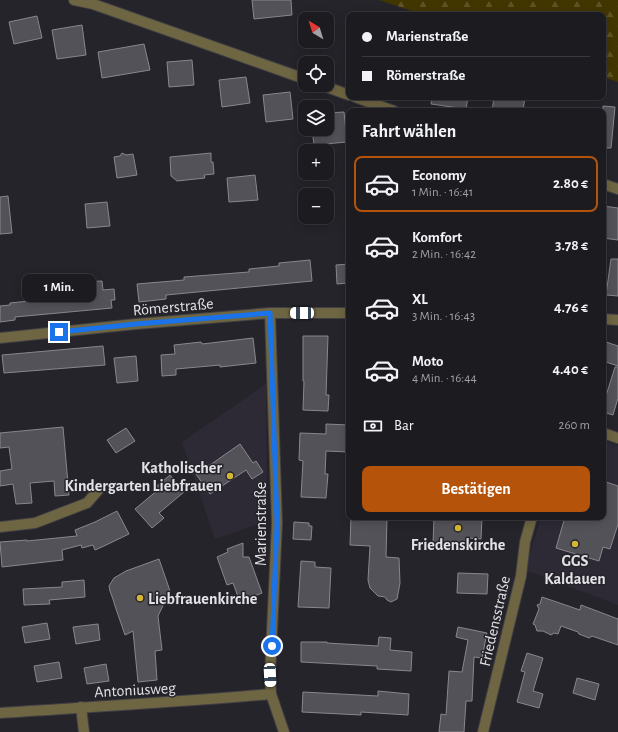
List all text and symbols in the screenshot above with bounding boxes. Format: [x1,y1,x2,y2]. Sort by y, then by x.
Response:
north arrow [298,12,334,48]
map controls [298,12,334,224]
text: Marienstraße [386,29,468,44]
button: locate [298,56,334,92]
text: Römerstraße [386,68,465,83]
button: layers [298,100,334,136]
text: Fahrt wählen [362,123,456,141]
button: + [298,144,334,180]
icon: car [364,166,400,202]
text: Economy [412,168,466,183]
text: 2.80 € [553,176,588,191]
text: 1 Min. · 16:41 [412,186,473,199]
button: − [298,188,334,224]
icon: car [364,228,400,264]
text: Komfort [412,230,462,245]
text: 3.78 € [555,238,588,253]
text: 2 Min. · 16:42 [412,248,476,261]
callout: 1 Min. [22,274,96,302]
text: 1 Min. [44,281,74,294]
icon: car [364,290,400,326]
text: XL [412,292,428,307]
street label: Römerstraße [132,295,214,318]
text: 4.76 € [554,300,588,315]
car [290,307,314,319]
text: 3 Min. · 16:43 [412,310,475,323]
route end [50,323,68,341]
icon: car [364,352,400,388]
text: Moto [412,354,444,369]
text: 4.40 € [552,362,588,377]
text: 4 Min. · 16:44 [412,372,477,385]
icon: cash [362,415,384,437]
text: Bar [394,418,414,433]
text: 260 m [559,419,590,432]
place label: Katholischer Kindergarten Liebfrauen [64,460,222,494]
button: Bestätigen [362,466,590,512]
marker: Katholischer Kindergarten Liebfrauen [225,471,235,481]
street label: Marienstraße [253,482,269,566]
marker: Friedenskirche [453,523,463,533]
place label: Friedenskirche [411,537,506,553]
marker: GGS Kaldauen [570,539,580,549]
place label: GGS Kaldauen [544,553,606,587]
street label: Friedensstraße [477,574,513,668]
place label: Liebfrauenkirche [148,591,258,607]
marker: Liebfrauenkirche [135,593,145,603]
route start [263,637,281,655]
car [263,663,277,687]
street label: Antoniusweg [94,680,176,700]

